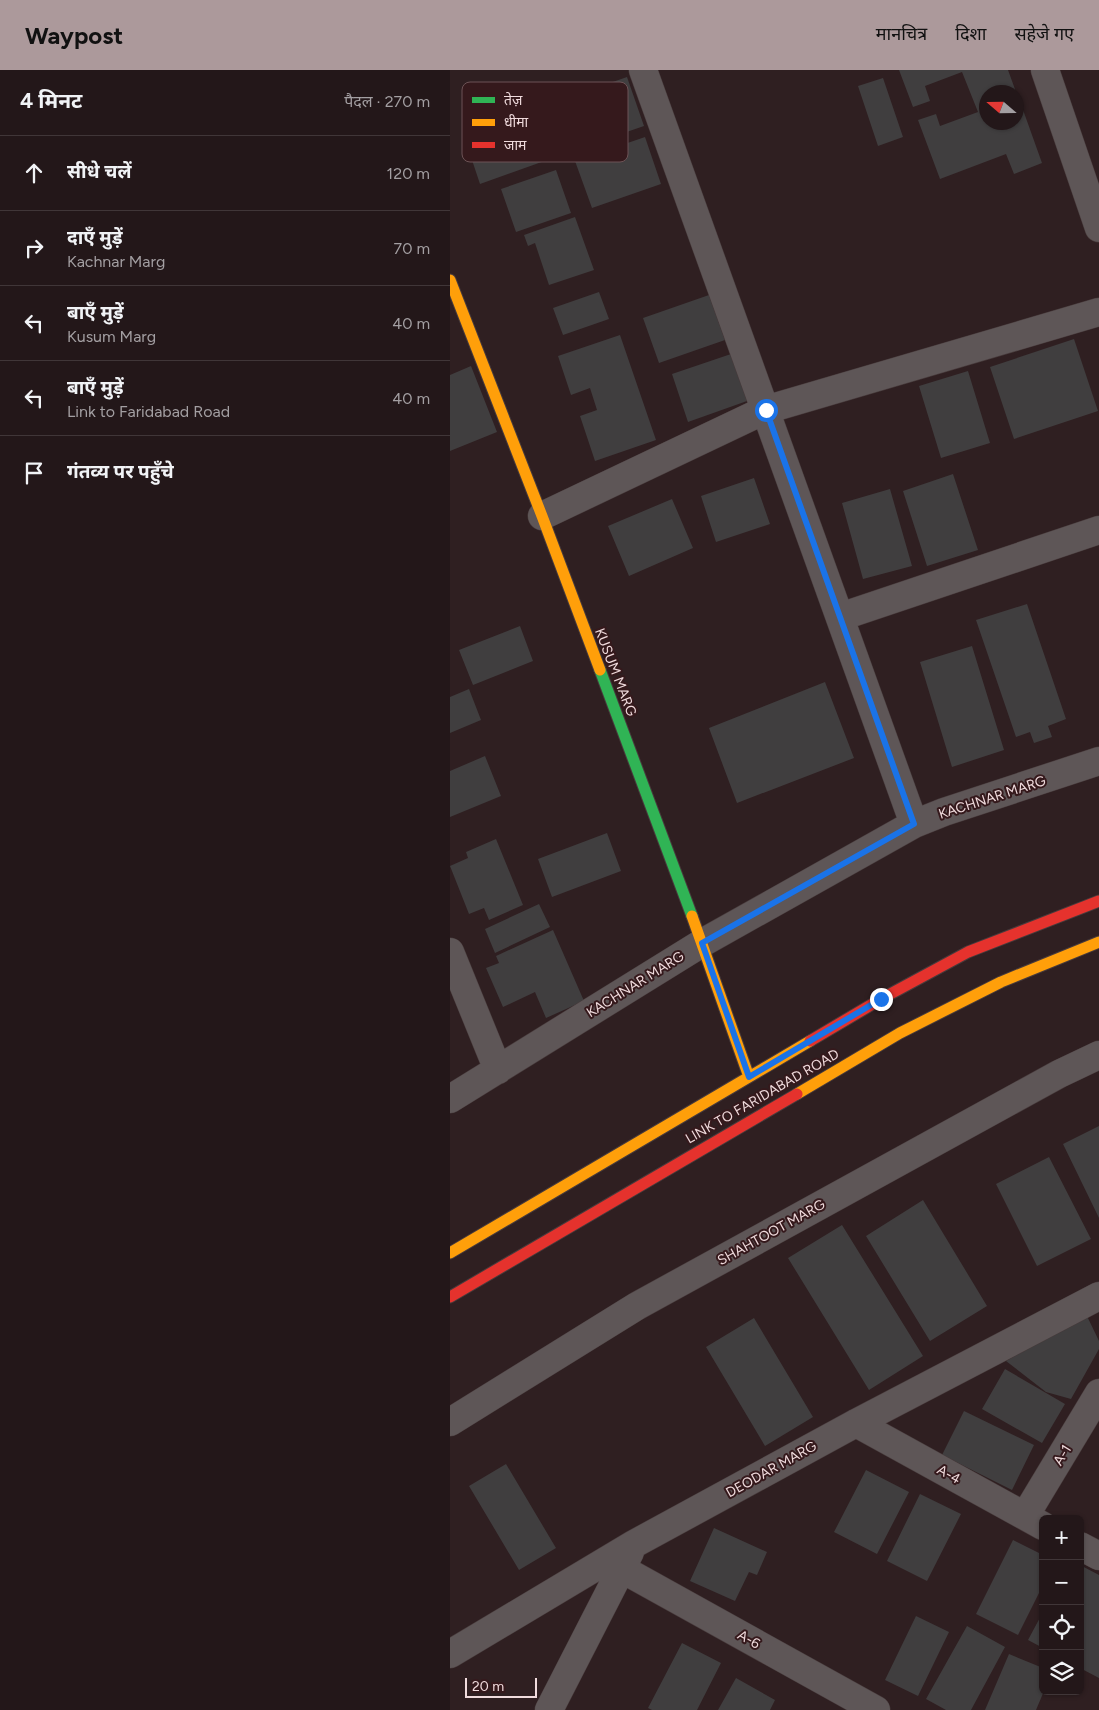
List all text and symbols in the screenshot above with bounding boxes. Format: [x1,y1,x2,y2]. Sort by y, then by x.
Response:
text: Waypost [25,21,123,50]
text: मानचित्र [876,23,927,45]
text: दिशा [955,23,986,45]
text: सहेजे गए [1014,23,1074,45]
legend [462,82,628,162]
north arrow [979,85,1024,130]
text: 4 मिनट [20,88,82,113]
text: तेज़ [504,91,523,109]
text: पैदल · 270 m [344,92,430,111]
text: धीमा [504,114,529,131]
text: जाम [504,137,527,154]
icon: ahead [20,159,48,187]
text: सीधे चलें [67,160,131,183]
text: 120 m [387,164,430,183]
text: दाएँ मुड़ें [67,226,123,249]
icon: right [20,234,48,262]
text: 70 m [394,239,430,258]
text: Kachnar Marg [67,252,165,271]
text: बाएँ मुड़ें [67,301,124,324]
icon: left [20,309,48,337]
text: 40 m [392,314,430,333]
text: Kusum Marg [67,327,156,346]
text: बाएँ मुड़ें [67,376,124,399]
icon: left [20,384,48,412]
text: 40 m [392,389,430,408]
route start [755,399,778,422]
text: Link to Faridabad Road [67,402,230,421]
icon: arrive [20,459,48,487]
text: गंतव्य पर पहुँचे [67,460,174,483]
street label: KUSUM MARG [591,626,640,719]
street label: KACHNAR MARG [936,772,1048,823]
street label: KACHNAR MARG [583,947,687,1021]
route end [870,988,893,1011]
street label: LINK TO FARIDABAD ROAD [682,1045,842,1147]
street label: SHAHTOOT MARG [714,1196,828,1269]
street label: DEODAR MARG [723,1437,820,1501]
street label: A-1 [1050,1442,1075,1469]
street label: A-4 [934,1461,964,1488]
map controls [1039,1515,1084,1695]
button: + [1039,1515,1084,1560]
button: − [1039,1560,1084,1605]
button: locate [1039,1605,1084,1650]
street label: A-6 [734,1626,763,1653]
button: layers [1039,1650,1084,1695]
scale bar [465,1675,538,1698]
text: 20 m [472,1678,504,1695]

